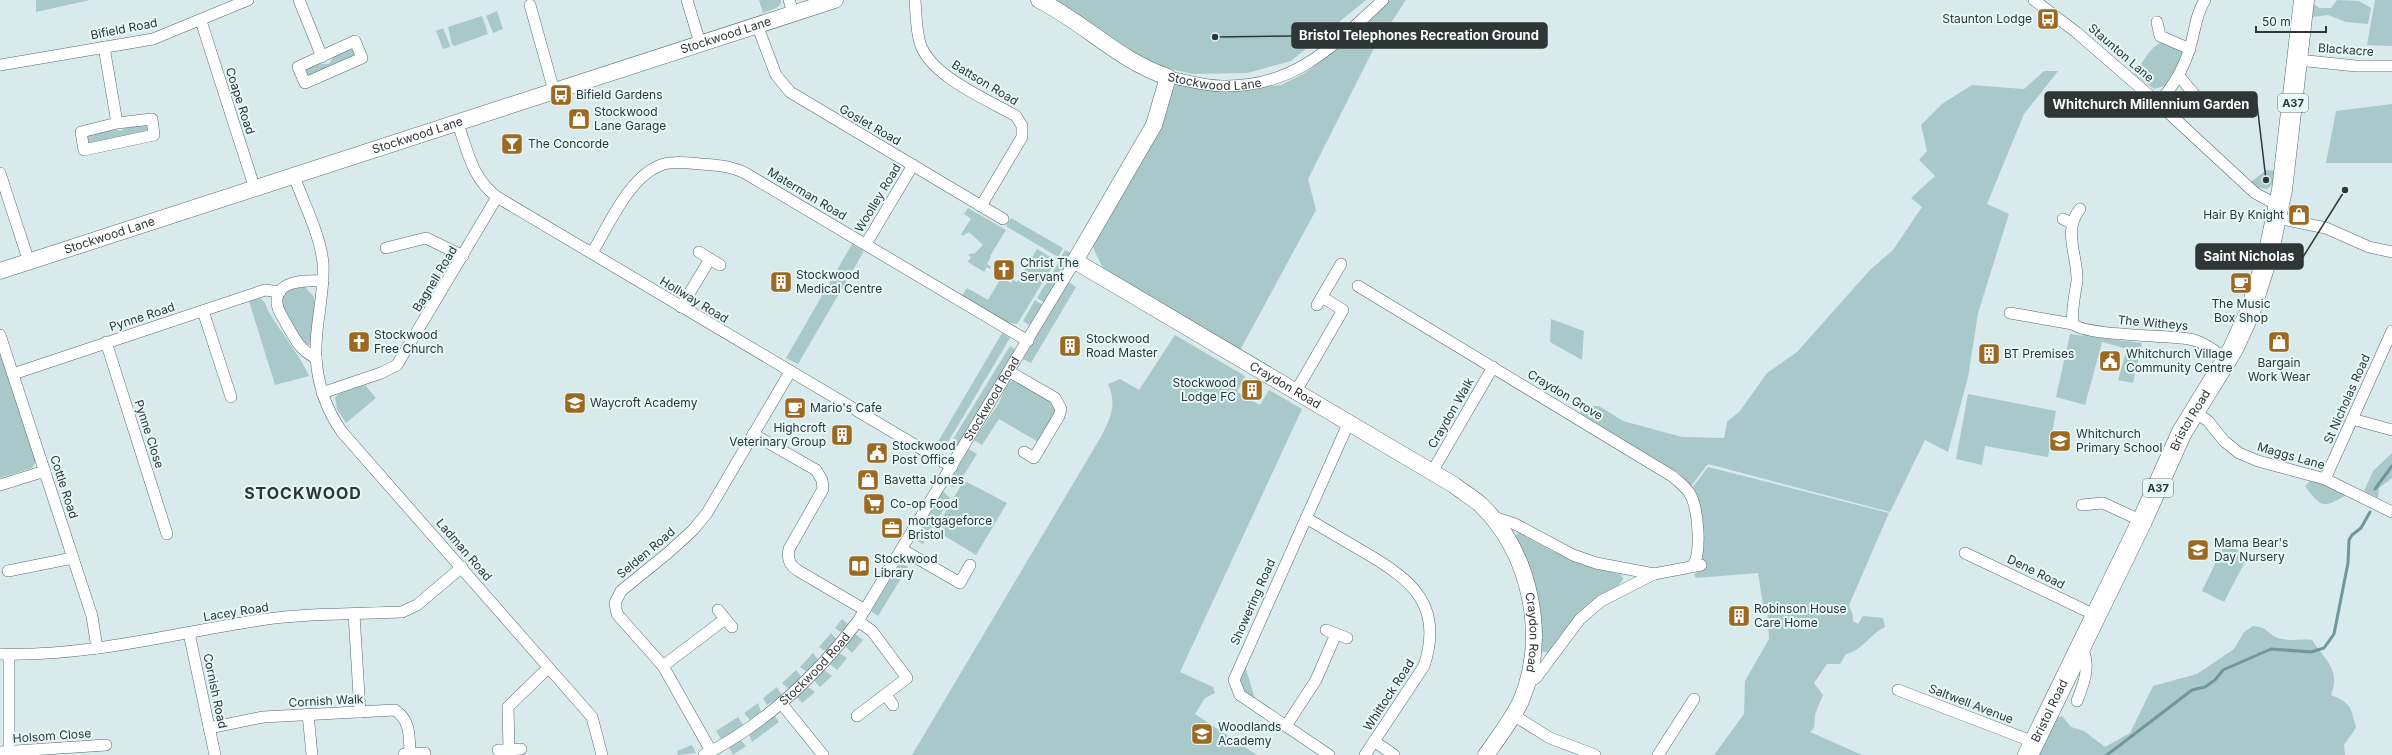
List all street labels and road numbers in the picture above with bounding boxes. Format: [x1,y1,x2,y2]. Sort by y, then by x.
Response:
street label: Stockwood Lane [678,13,773,57]
street label: Bifield Road [89,15,159,42]
street label: Staunton Lane [2086,20,2157,85]
street label: Blackacre [2318,40,2374,59]
street label: Battson Road [949,57,1021,108]
street label: Coape Road [223,65,258,136]
street label: Stockwood Lane [1166,69,1263,93]
road number: A37 [2278,94,2308,112]
street label: Goslet Road [837,101,904,148]
street label: Stockwood Lane [370,113,465,157]
street label: Woolley Road [851,161,904,235]
street label: Materman Road [765,164,850,223]
street label: Stockwood Lane [62,213,157,257]
street label: Bagnell Road [409,243,460,314]
street label: Hollway Road [657,273,731,326]
street label: Pynne Road [107,299,176,334]
street label: The Witheys [2117,312,2189,333]
street label: St Nicholas Road [2320,352,2373,446]
street label: Stockwood Road [960,354,1023,444]
street label: Craydon Road [1247,358,1324,412]
street label: Craydon Grove [1525,366,1606,423]
street label: Craydon Walk [1424,375,1477,451]
street label: Bristol Road [2167,387,2213,453]
street label: Pynne Close [131,398,168,470]
street label: Maggs Lane [2256,439,2327,472]
street label: Cottle Road [47,453,82,520]
road number: A37 [2143,479,2173,497]
street label: Ladman Road [433,515,495,584]
street label: Selden Road [614,524,678,581]
street label: Dene Road [2005,551,2067,592]
street label: Showering Road [1227,556,1278,647]
street label: Craydon Road [1522,591,1542,674]
street label: Lacey Road [202,599,270,624]
street label: Stockwood Road [776,629,853,708]
street label: Cornish Road [200,652,231,730]
street label: Whittock Road [1360,656,1417,733]
street label: Bristol Road [2027,677,2071,745]
street label: Saltwell Avenue [1927,680,2016,727]
street label: Cornish Walk [288,691,364,710]
street label: Holsom Close [12,725,92,746]

